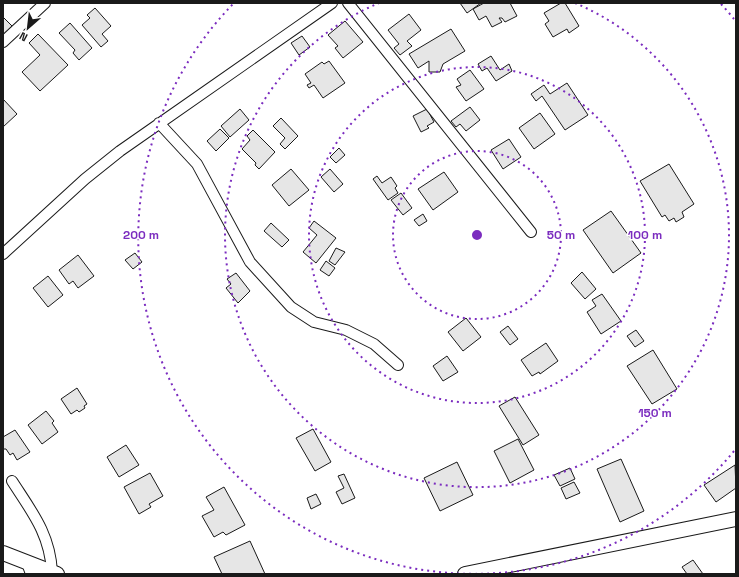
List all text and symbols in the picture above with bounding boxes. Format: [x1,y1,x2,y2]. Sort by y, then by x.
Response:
north arrow [8,8,48,48]
text: N [17,29,30,45]
text: 200 m [123,227,159,243]
text: 50 m [547,227,575,243]
text: 100 m [628,227,662,243]
centre of rings [470,228,484,242]
text: 150 m [638,405,672,421]

